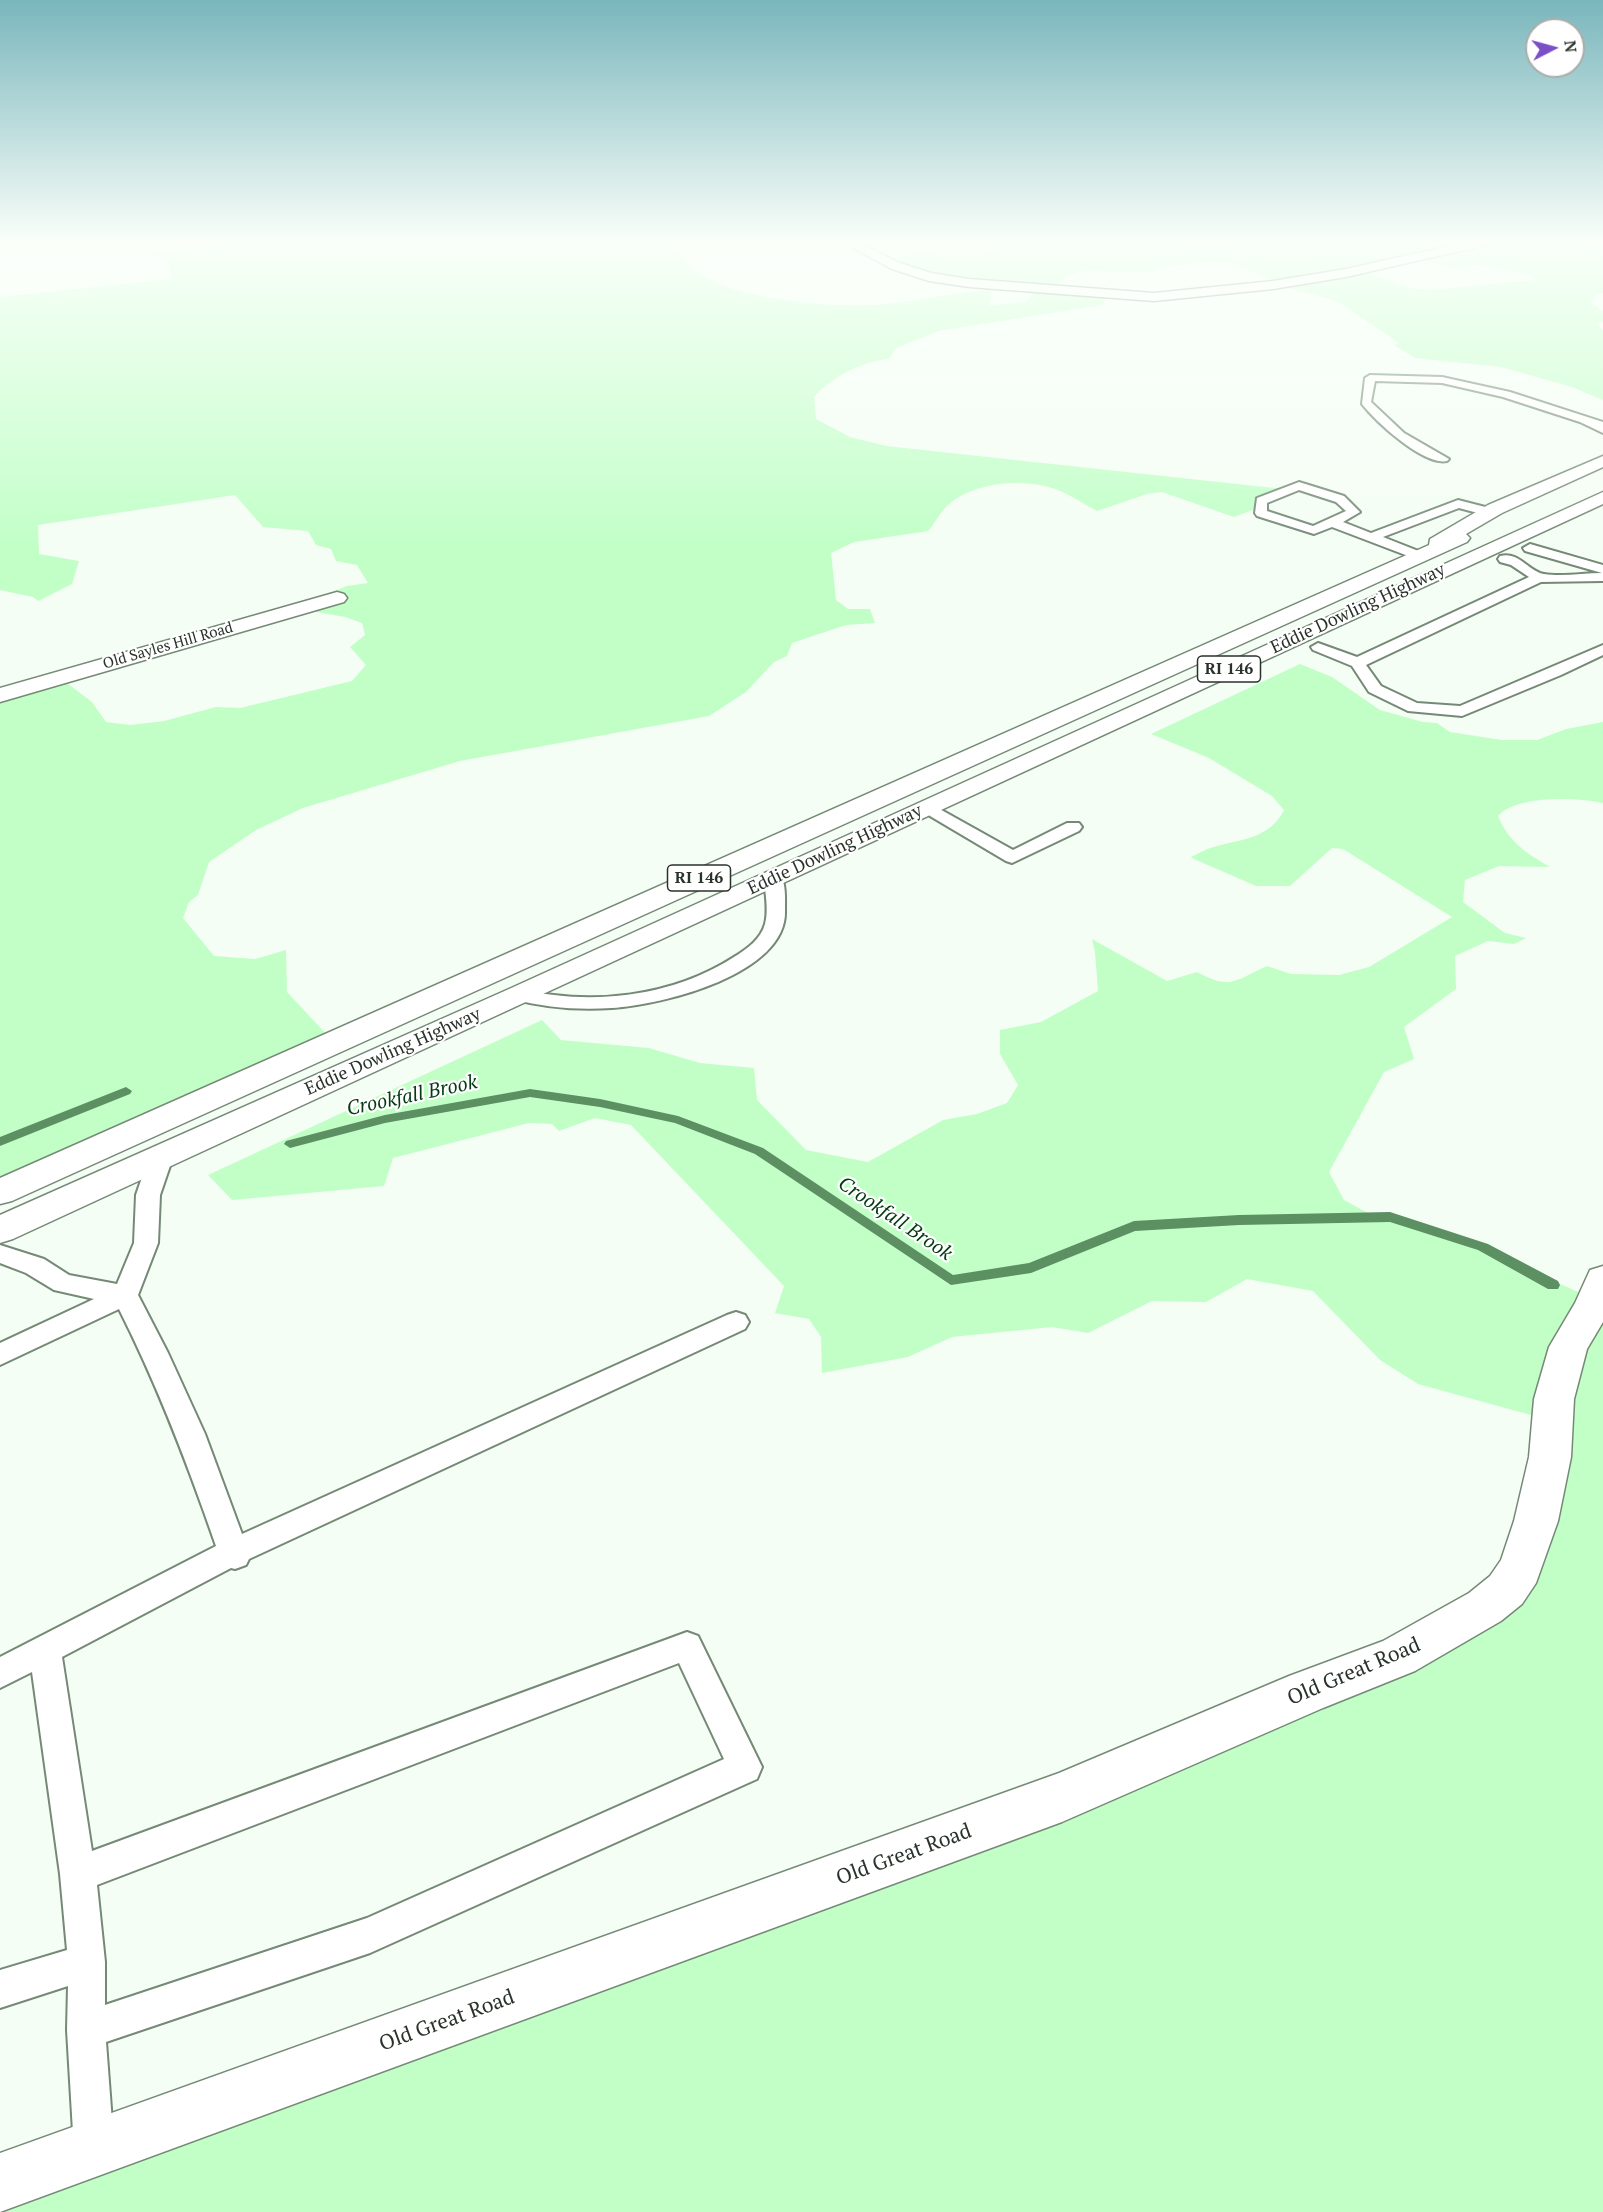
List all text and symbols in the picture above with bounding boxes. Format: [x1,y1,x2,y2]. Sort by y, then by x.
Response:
north arrow [1525,18,1585,78]
text: N [1559,39,1582,54]
street label: Eddie Dowling Highway [1267,559,1449,659]
street label: Old Sayles Hill Road [101,619,235,673]
road number: RI 146 [1198,656,1260,682]
street label: Eddie Dowling Highway [744,800,926,900]
road number: RI 146 [668,865,730,891]
street label: Eddie Dowling Highway [302,1003,484,1101]
water label: Crookfall Brook [345,1070,479,1122]
water label: Crookfall Brook [833,1172,957,1266]
street label: Old Great Road [1284,1633,1424,1711]
street label: Old Great Road [833,1819,975,1891]
street label: Old Great Road [376,1985,518,2057]

